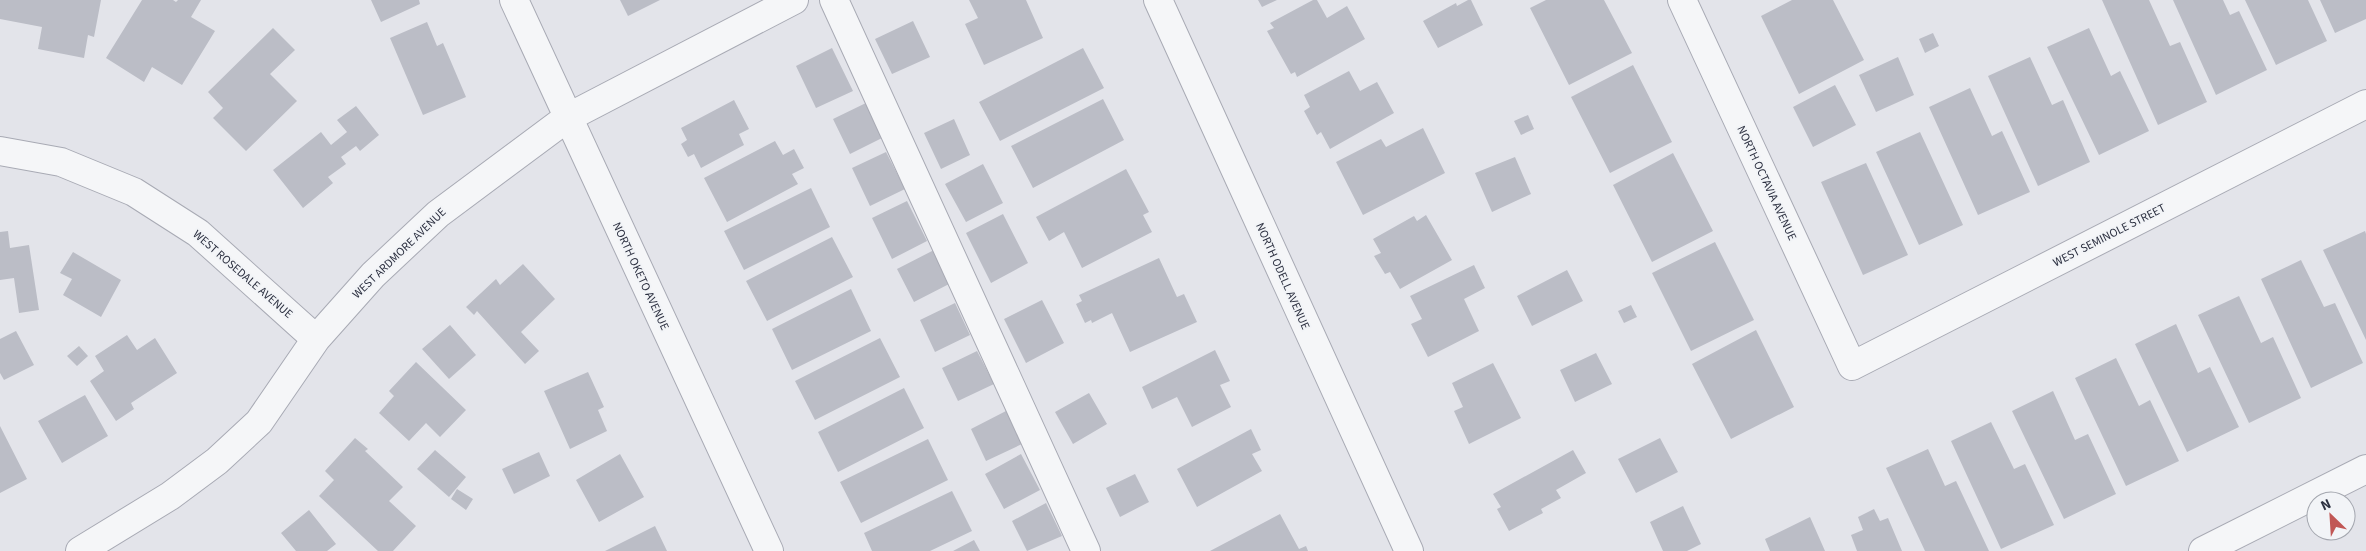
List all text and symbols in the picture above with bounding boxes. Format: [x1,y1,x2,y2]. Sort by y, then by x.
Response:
street label: NORTH OCTAVIA AVENUE [1732,123,1801,243]
street label: WEST SEMINOLE STREET [2050,199,2169,271]
street label: WEST ARDMORE AVENUE [349,204,450,303]
street label: NORTH OKETO AVENUE [608,219,673,333]
street label: NORTH ODELL AVENUE [1251,220,1314,332]
street label: WEST ROSEDALE AVENUE [189,226,296,323]
north arrow [2306,491,2356,541]
text: N [2317,494,2334,516]

